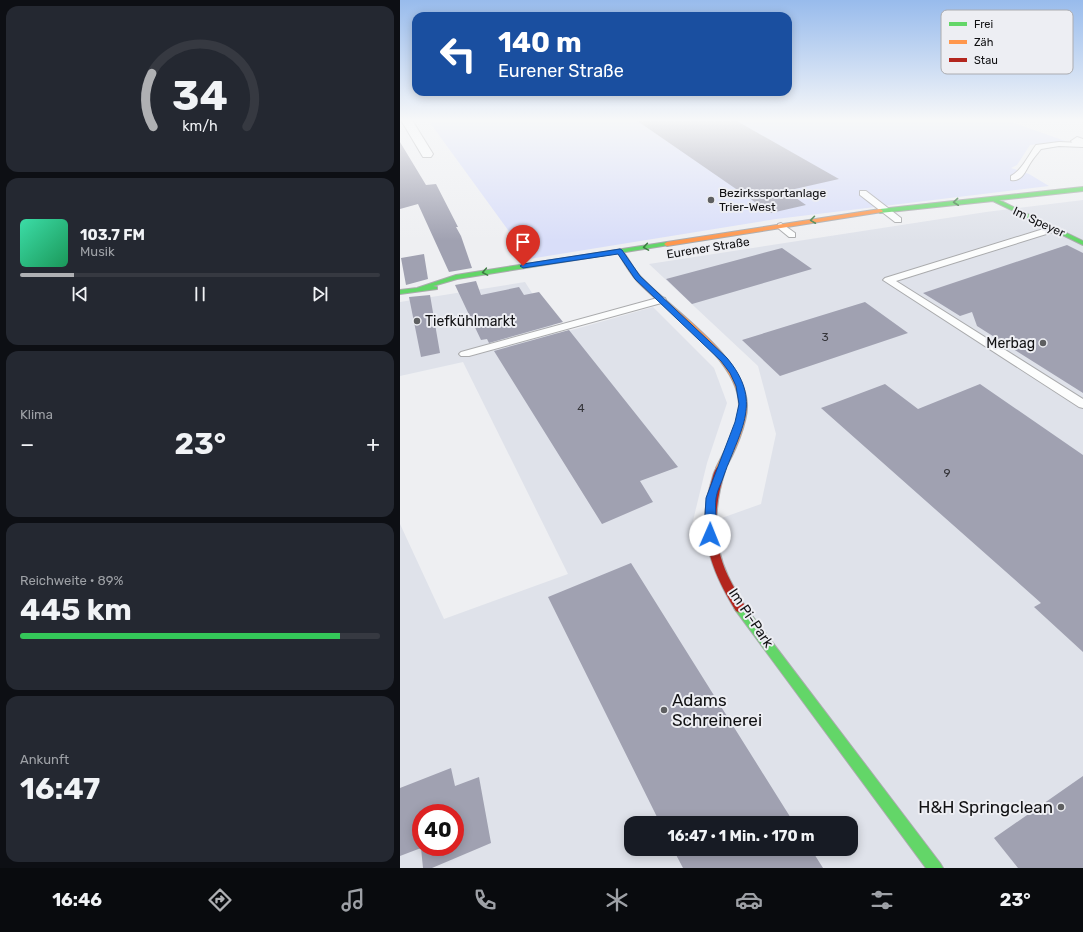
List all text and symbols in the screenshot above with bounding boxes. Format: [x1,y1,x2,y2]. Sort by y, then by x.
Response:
legend [941,10,1073,74]
text: Frei [974,18,993,31]
text: 140 m [498,26,582,59]
icon: left [432,28,484,80]
text: Zäh [974,36,993,49]
text: Stau [974,54,998,67]
text: Eurener Straße [498,60,624,82]
text: 34 [172,71,228,120]
text: km/h [182,118,218,135]
place label: Bezirkssportanlage Trier-West [719,186,827,214]
marker: Bezirkssportanlage Trier-West [706,195,716,205]
one-way arrow [953,197,959,206]
street label: Im Speyer [1011,204,1068,240]
one-way arrow [810,215,816,224]
pin [506,225,540,266]
text: 103.7 FM [80,226,145,244]
icon: arrive [512,231,534,253]
street label: Eurener Straße [665,234,751,261]
one-way arrow [643,242,649,251]
text: Musik [80,244,115,259]
one-way arrow [482,268,488,276]
icon: previous [69,283,91,305]
icon: pause [189,283,211,305]
icon: next [309,283,331,305]
place label: Tiefkühlmarkt [425,313,516,330]
marker: Tiefkühlmarkt [412,316,422,326]
house number: 3 [821,330,829,344]
place label: Merbag [986,335,1035,352]
marker: Merbag [1038,338,1048,348]
house number: 4 [577,401,585,415]
text: Klima [20,407,53,422]
text: 23° [174,426,226,462]
text: − [20,431,34,458]
text: + [366,431,380,458]
house number: 9 [943,466,951,480]
position arrow [689,514,731,556]
text: Reichweite · 89% [20,573,123,588]
street label: Im Pi-Park [725,585,777,652]
text: 445 km [20,592,132,628]
place label: Adams Schreinerei [672,690,762,730]
marker: Adams Schreinerei [659,705,669,715]
text: Ankunft [20,752,69,767]
text: 16:47 [20,771,100,807]
place label: H&H Springclean [918,797,1053,817]
marker: H&H Springclean [1056,802,1066,812]
speed limit sign: 40 [412,804,464,856]
text: 16:47 · 1 Min. · 170 m [667,827,815,845]
icon: directions [206,886,234,914]
icon: music [339,886,367,914]
icon: phone [471,886,499,914]
icon: climate [603,886,631,914]
icon: car [735,886,763,914]
icon: filters [868,886,896,914]
text: 16:46 [52,889,102,911]
text: 23° [1000,889,1031,911]

